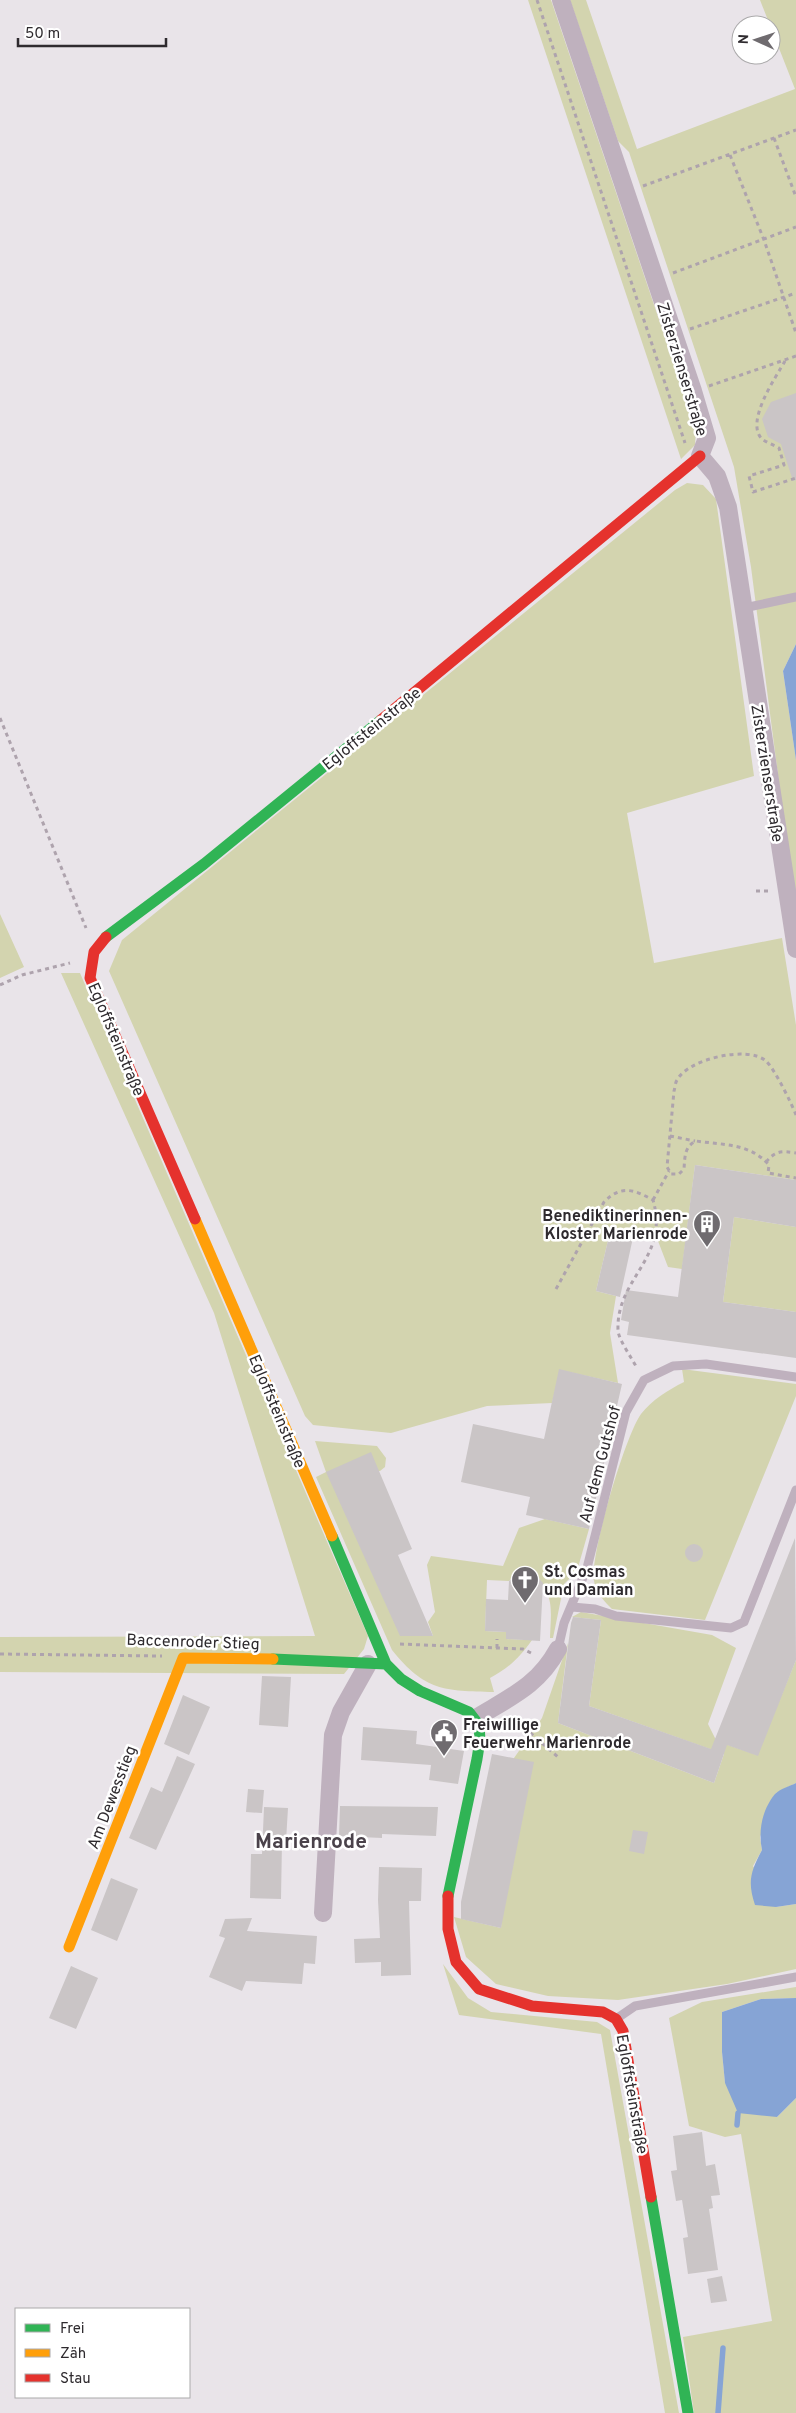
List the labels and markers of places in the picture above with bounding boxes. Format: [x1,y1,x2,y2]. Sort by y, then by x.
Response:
place label: Benediktinerinnen- Kloster Marienrode [542,1207,688,1245]
building icon: Benediktinerinnen- Kloster Marienrode [692,1209,722,1248]
place label: St. Cosmas und Damian [544,1563,633,1601]
church icon: St. Cosmas und Damian [510,1565,540,1604]
place label: Freiwillige Feuerwehr Marienrode [463,1716,631,1754]
public building icon: Freiwillige Feuerwehr Marienrode [429,1718,459,1757]

